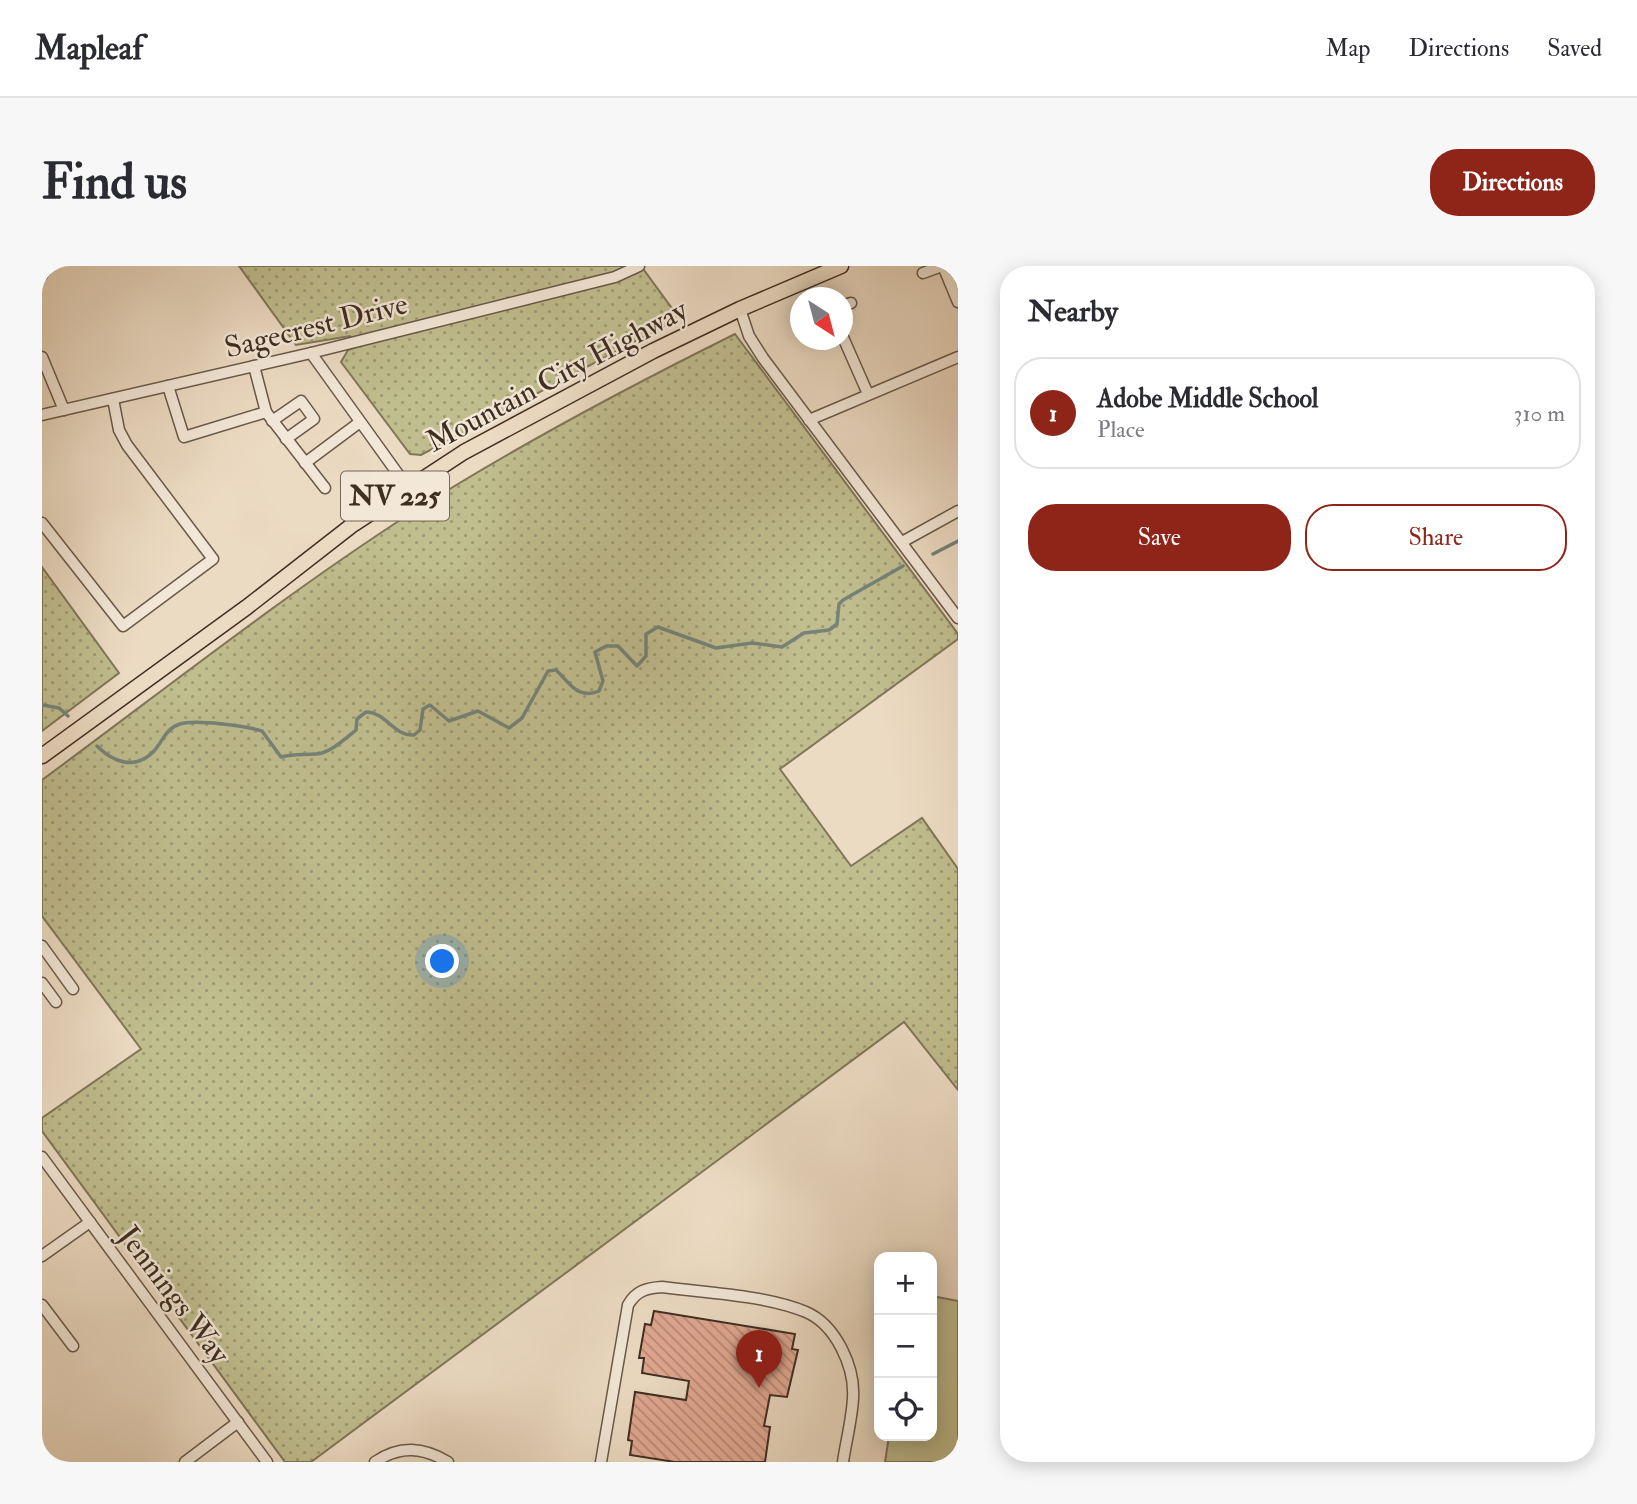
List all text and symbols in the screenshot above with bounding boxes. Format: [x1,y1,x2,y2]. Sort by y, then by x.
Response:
text: Mapleaf [35,28,143,69]
text: Map [1325,33,1370,64]
text: Directions [1408,33,1509,64]
text: Saved [1547,33,1602,64]
button: Directions [1430,149,1595,216]
text: Find us [42,152,187,213]
street label: Sagecrest Drive [221,285,411,367]
north arrow [790,287,853,350]
street label: Mountain City Highway [420,291,695,461]
text: Nearby [1028,293,1118,330]
text: Adobe Middle School [1097,383,1319,415]
text: 1 [1049,399,1057,428]
text: 310 m [1514,399,1565,428]
text: Place [1097,415,1145,444]
road number: NV 225 [341,471,449,520]
button: Save [1028,504,1291,571]
button: Share [1305,504,1567,571]
your location [425,944,459,978]
street label: Jennings Way [110,1218,238,1372]
map controls [874,1252,937,1441]
button: + [874,1252,937,1315]
button: − [874,1315,937,1378]
pin: 1 [736,1330,782,1388]
button: locate [874,1378,937,1441]

